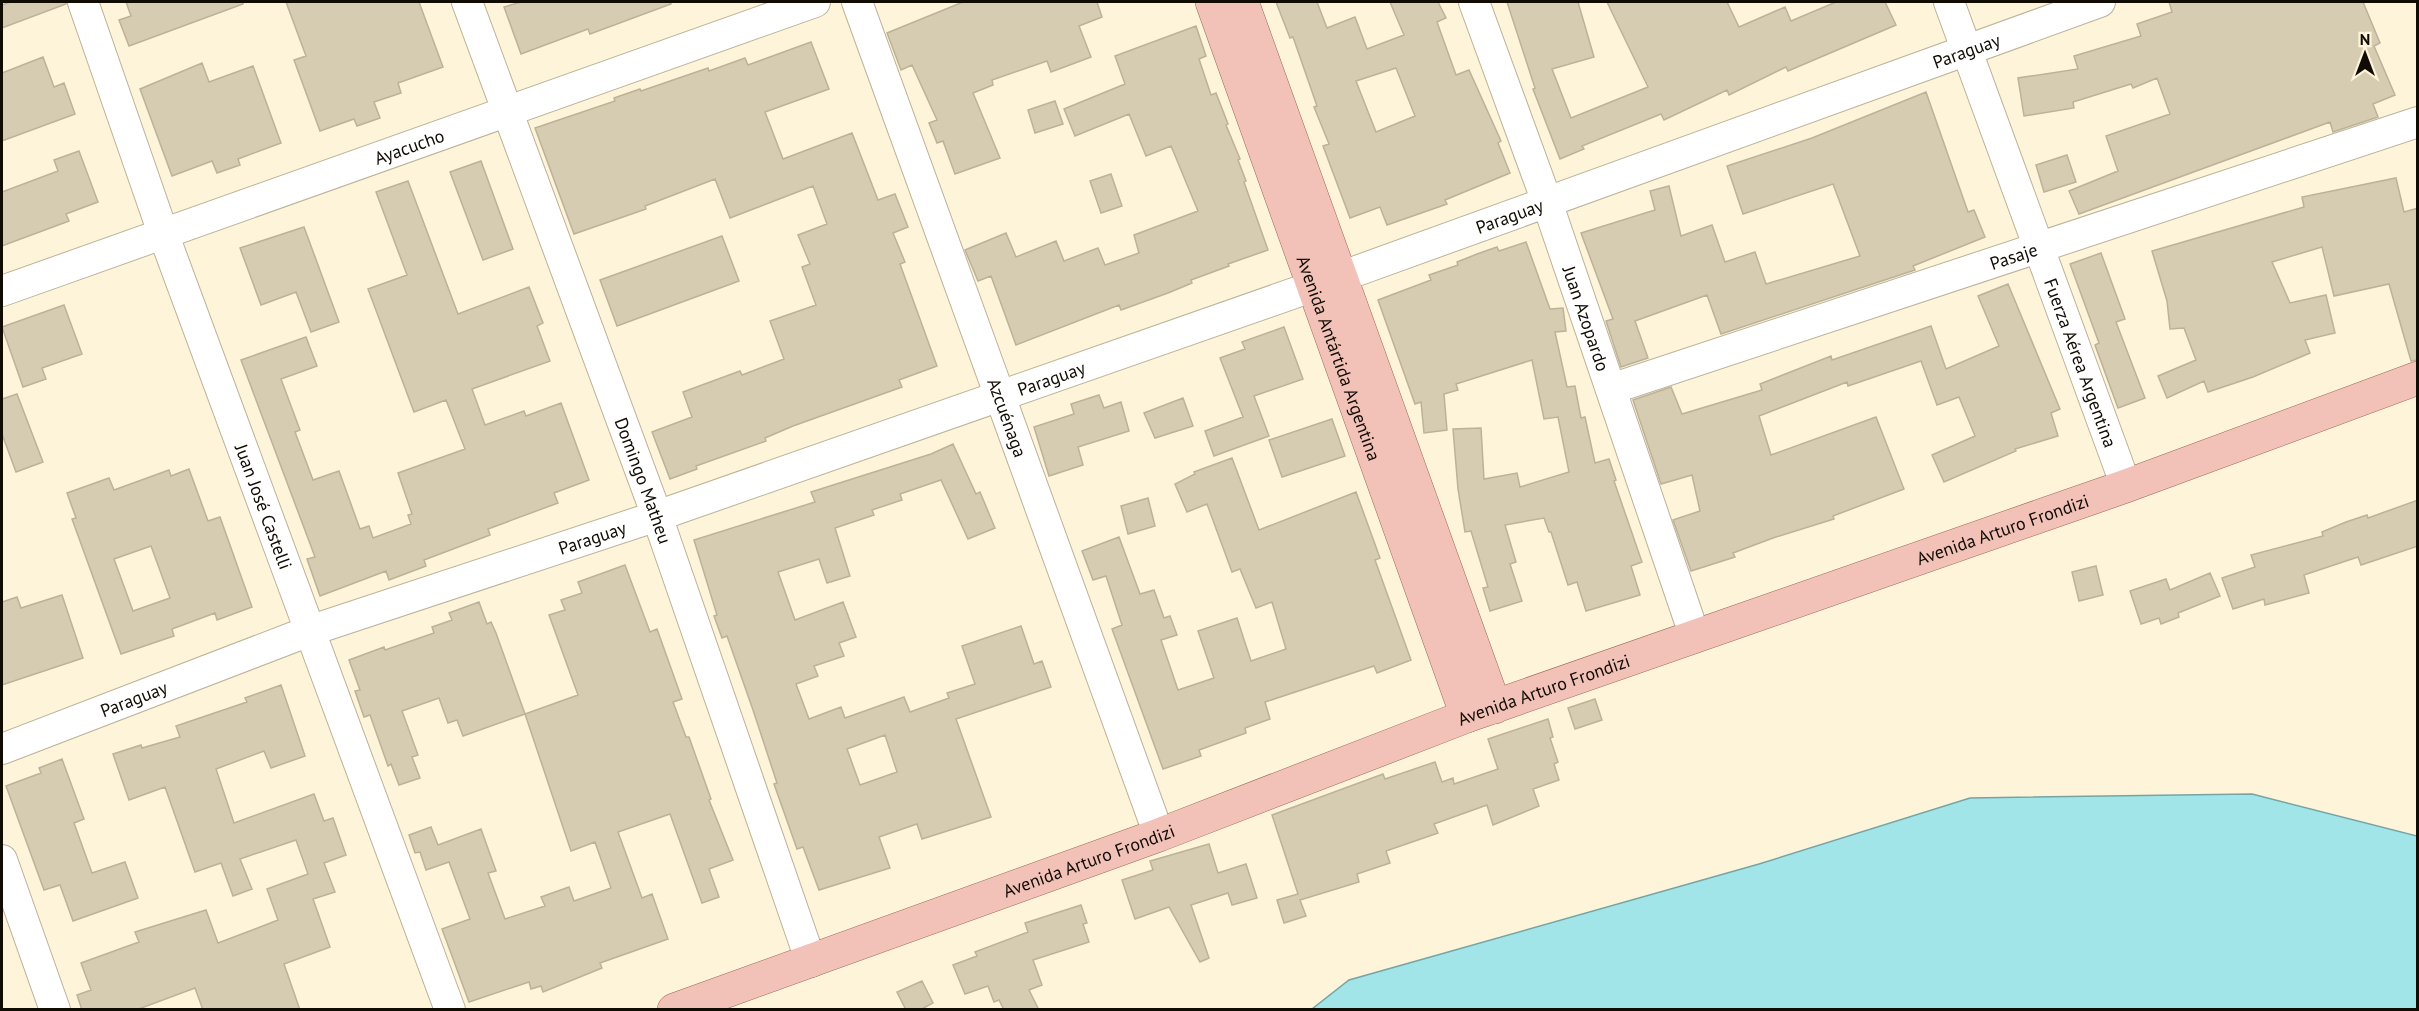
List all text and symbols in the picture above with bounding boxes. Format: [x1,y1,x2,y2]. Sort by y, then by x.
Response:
north arrow [2335,24,2395,84]
street label: Paraguay [1929,27,2004,73]
text: N [2360,29,2370,49]
street label: Ayacucho [371,123,447,169]
street label: Paraguay [1472,193,1547,239]
street label: Pasaje [1987,237,2040,274]
street label: Avenida Antártida Argentina [1292,252,1386,464]
street label: Juan Azopardo [1558,262,1615,374]
street label: Fuerza Aérea Argentina [2039,275,2122,450]
street label: Paraguay [1014,355,1089,401]
street label: Azcuénaga [983,375,1032,460]
street label: Domingo Matheu [610,414,677,547]
street label: Juan José Castelli [230,440,298,572]
street label: Avenida Arturo Frondizi [1913,488,2092,570]
street label: Paraguay [555,515,630,559]
street label: Avenida Arturo Frondizi [1454,649,1633,730]
street label: Paraguay [97,675,171,722]
street label: Avenida Arturo Frondizi [1000,819,1178,902]

